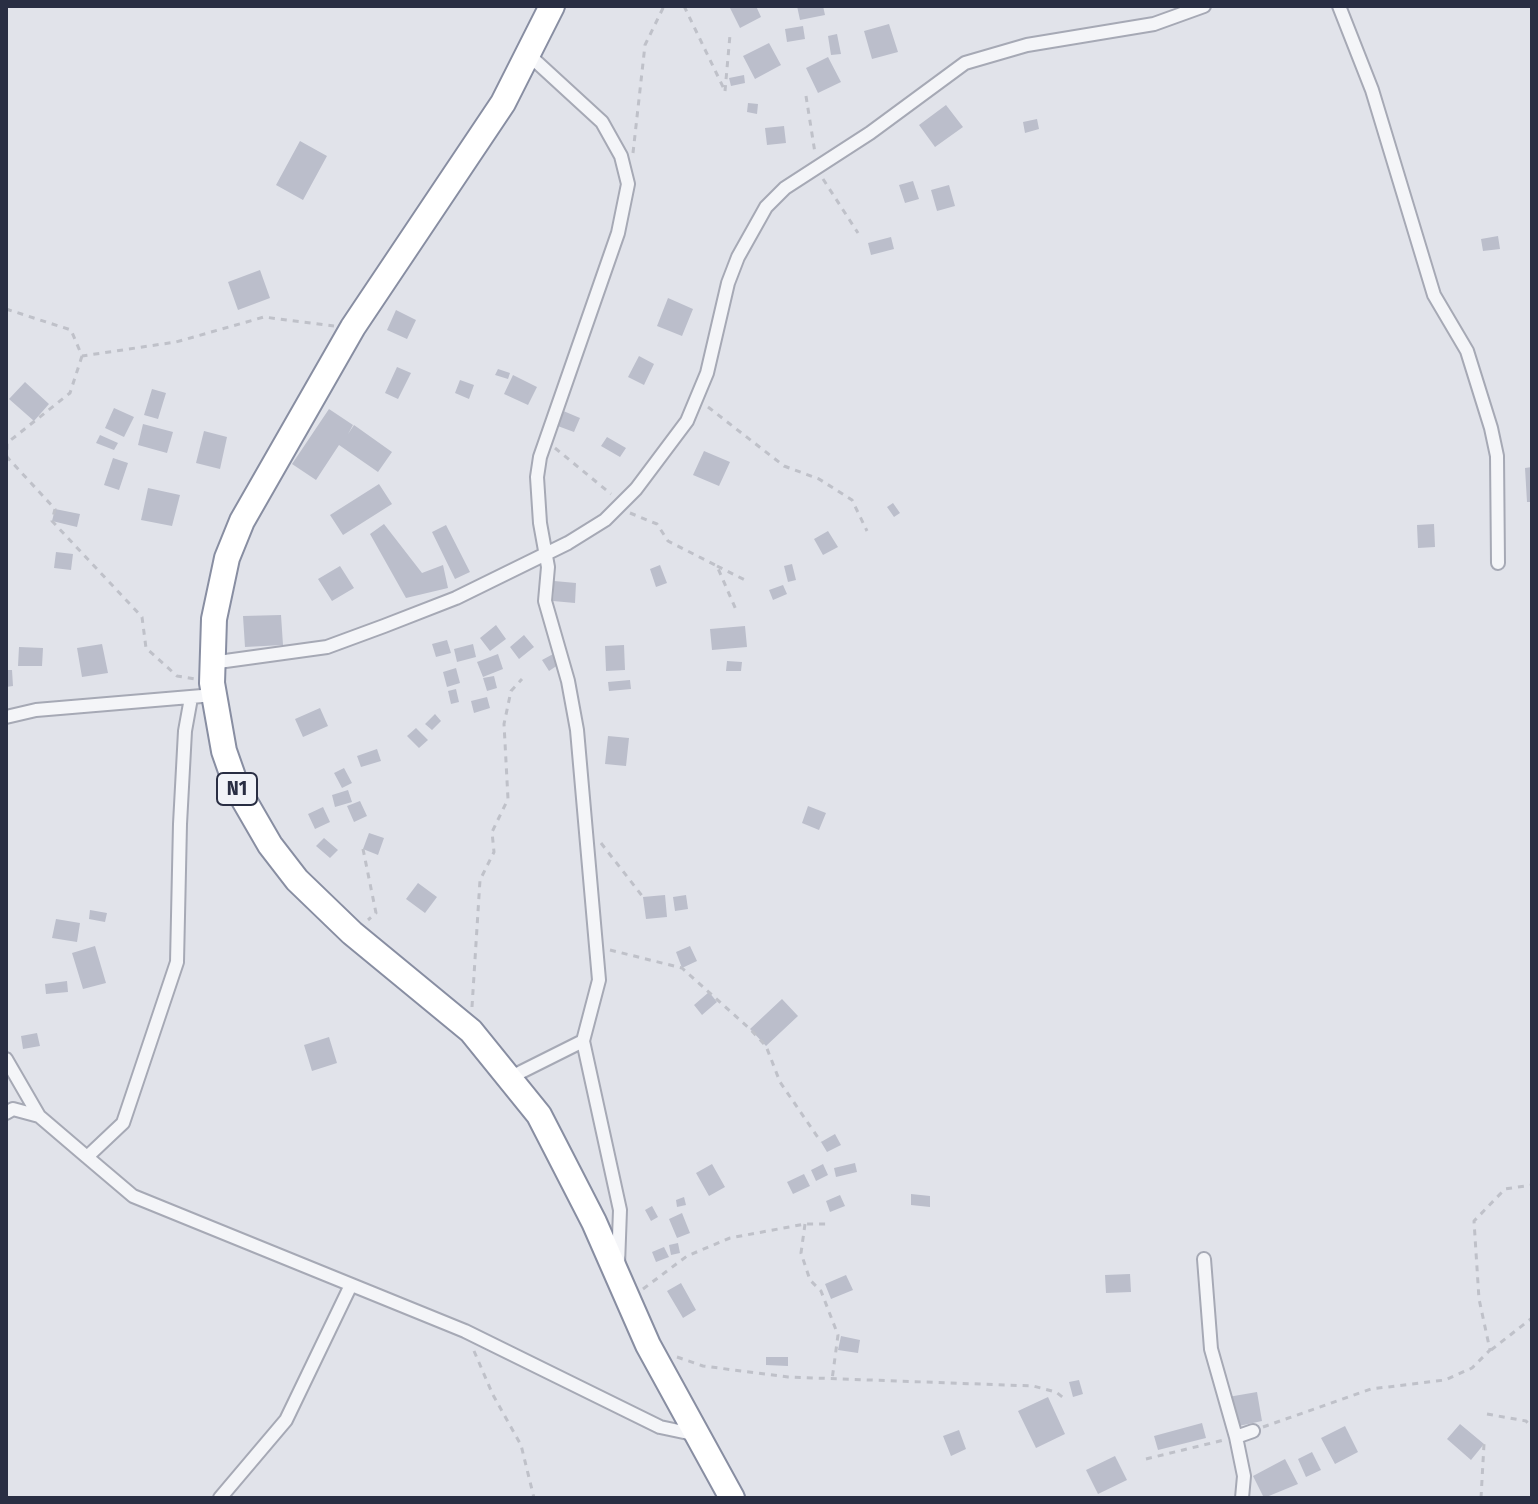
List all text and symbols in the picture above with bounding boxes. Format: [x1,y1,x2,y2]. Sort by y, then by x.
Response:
road number: N1 [217,773,257,805]

